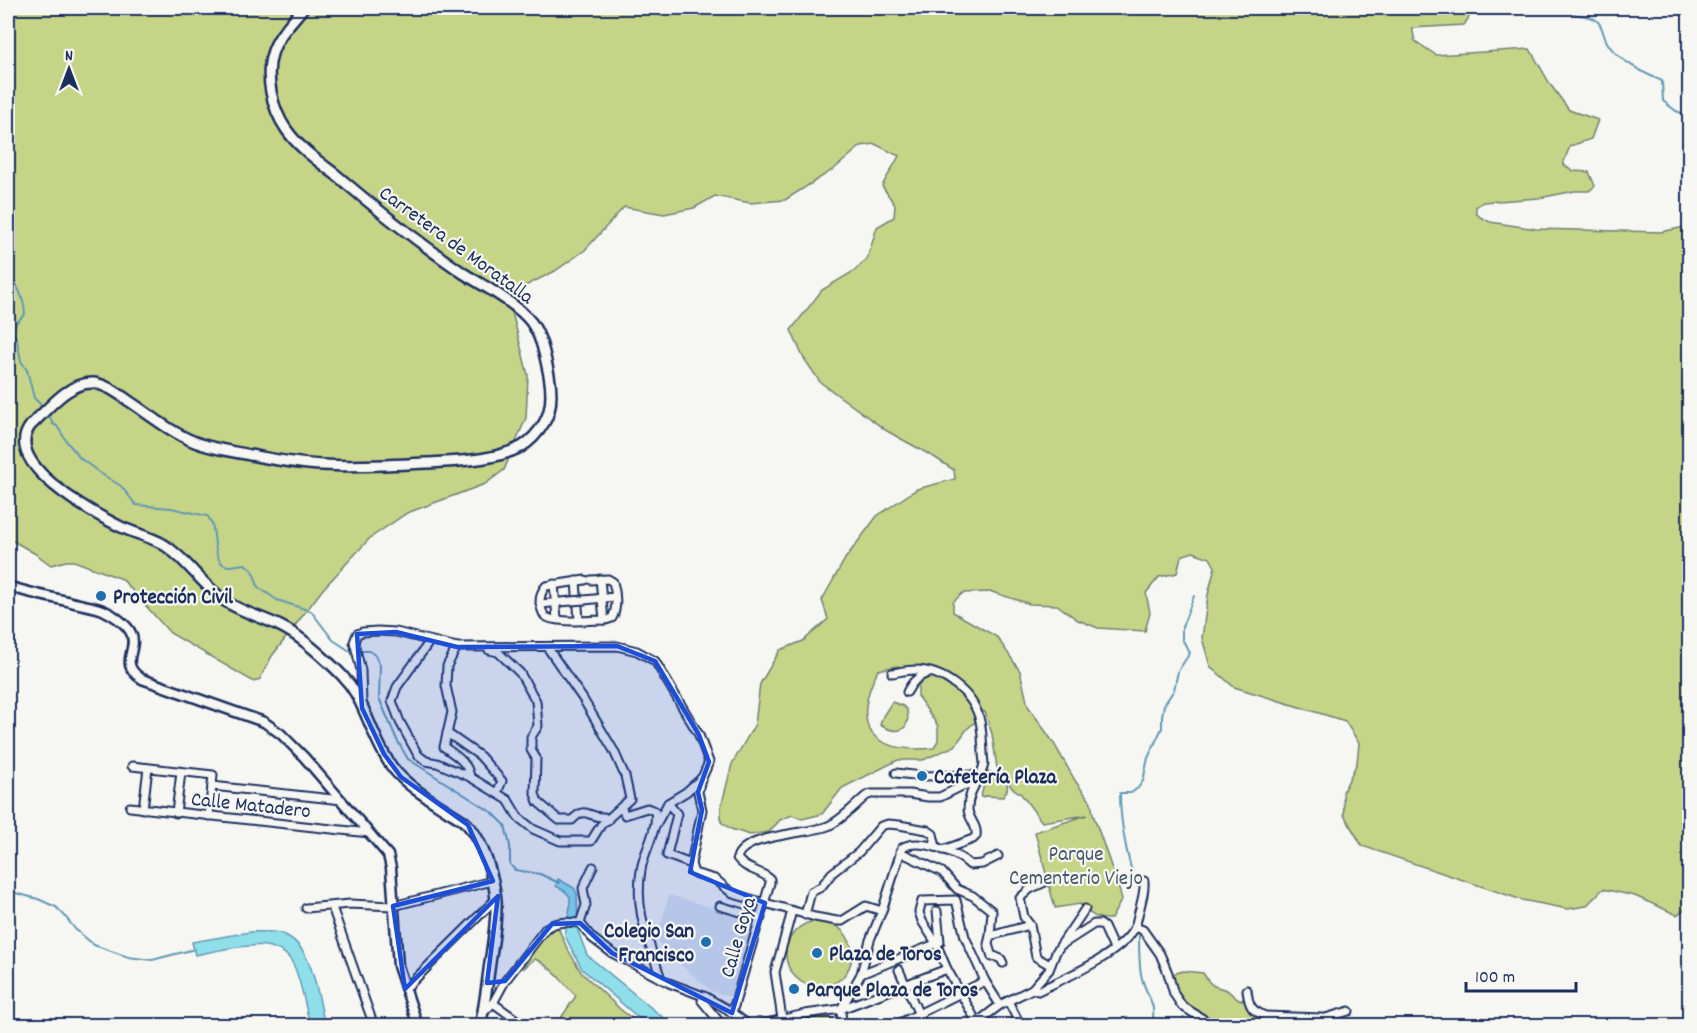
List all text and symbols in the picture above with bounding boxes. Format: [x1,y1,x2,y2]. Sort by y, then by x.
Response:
north arrow [39,39,99,99]
text: N [65,45,73,68]
street label: Carretera de Moratalla [372,180,540,314]
place label: Protección Civil [113,584,234,614]
marker: Protección Civil [94,589,108,603]
place label: Cafetería Plaza [934,764,1058,794]
marker: Cafetería Plaza [915,769,929,783]
street label: Calle Matadero [189,786,312,828]
park label: Parque Cementerio Viejo [1009,841,1143,895]
street label: Calle Goya [714,893,766,982]
place label: Colegio San Francisco [604,918,694,972]
marker: Colegio San Francisco [699,935,713,949]
place label: Plaza de Toros [829,941,942,971]
marker: Plaza de Toros [810,946,824,960]
scale bar [1466,955,1576,993]
text: 100 m [1475,966,1515,991]
place label: Parque Plaza de Toros [806,977,979,1007]
marker: Parque Plaza de Toros [787,982,801,996]

